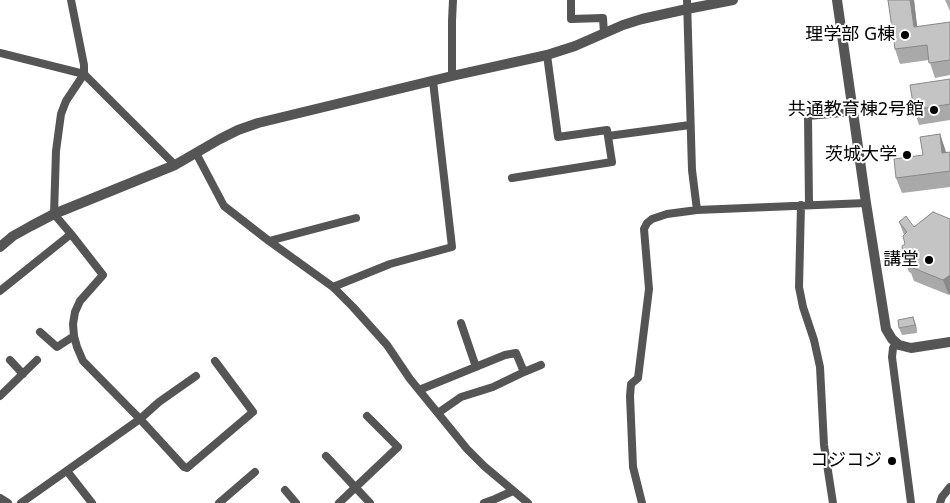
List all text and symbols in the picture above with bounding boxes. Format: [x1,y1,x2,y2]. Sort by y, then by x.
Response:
place label: 理学部 G棟 [805,24,895,46]
marker: 理学部 G棟 [899,29,911,41]
place label: 共通教育棟2号館 [788,99,924,121]
marker: 共通教育棟2号館 [928,104,940,116]
place label: 茨城大学 [825,144,897,166]
marker: 茨城大学 [901,149,913,161]
place label: 講堂 [883,249,919,271]
marker: 講堂 [923,254,935,266]
place label: コジコジ [810,450,882,472]
marker: コジコジ [886,455,898,467]

